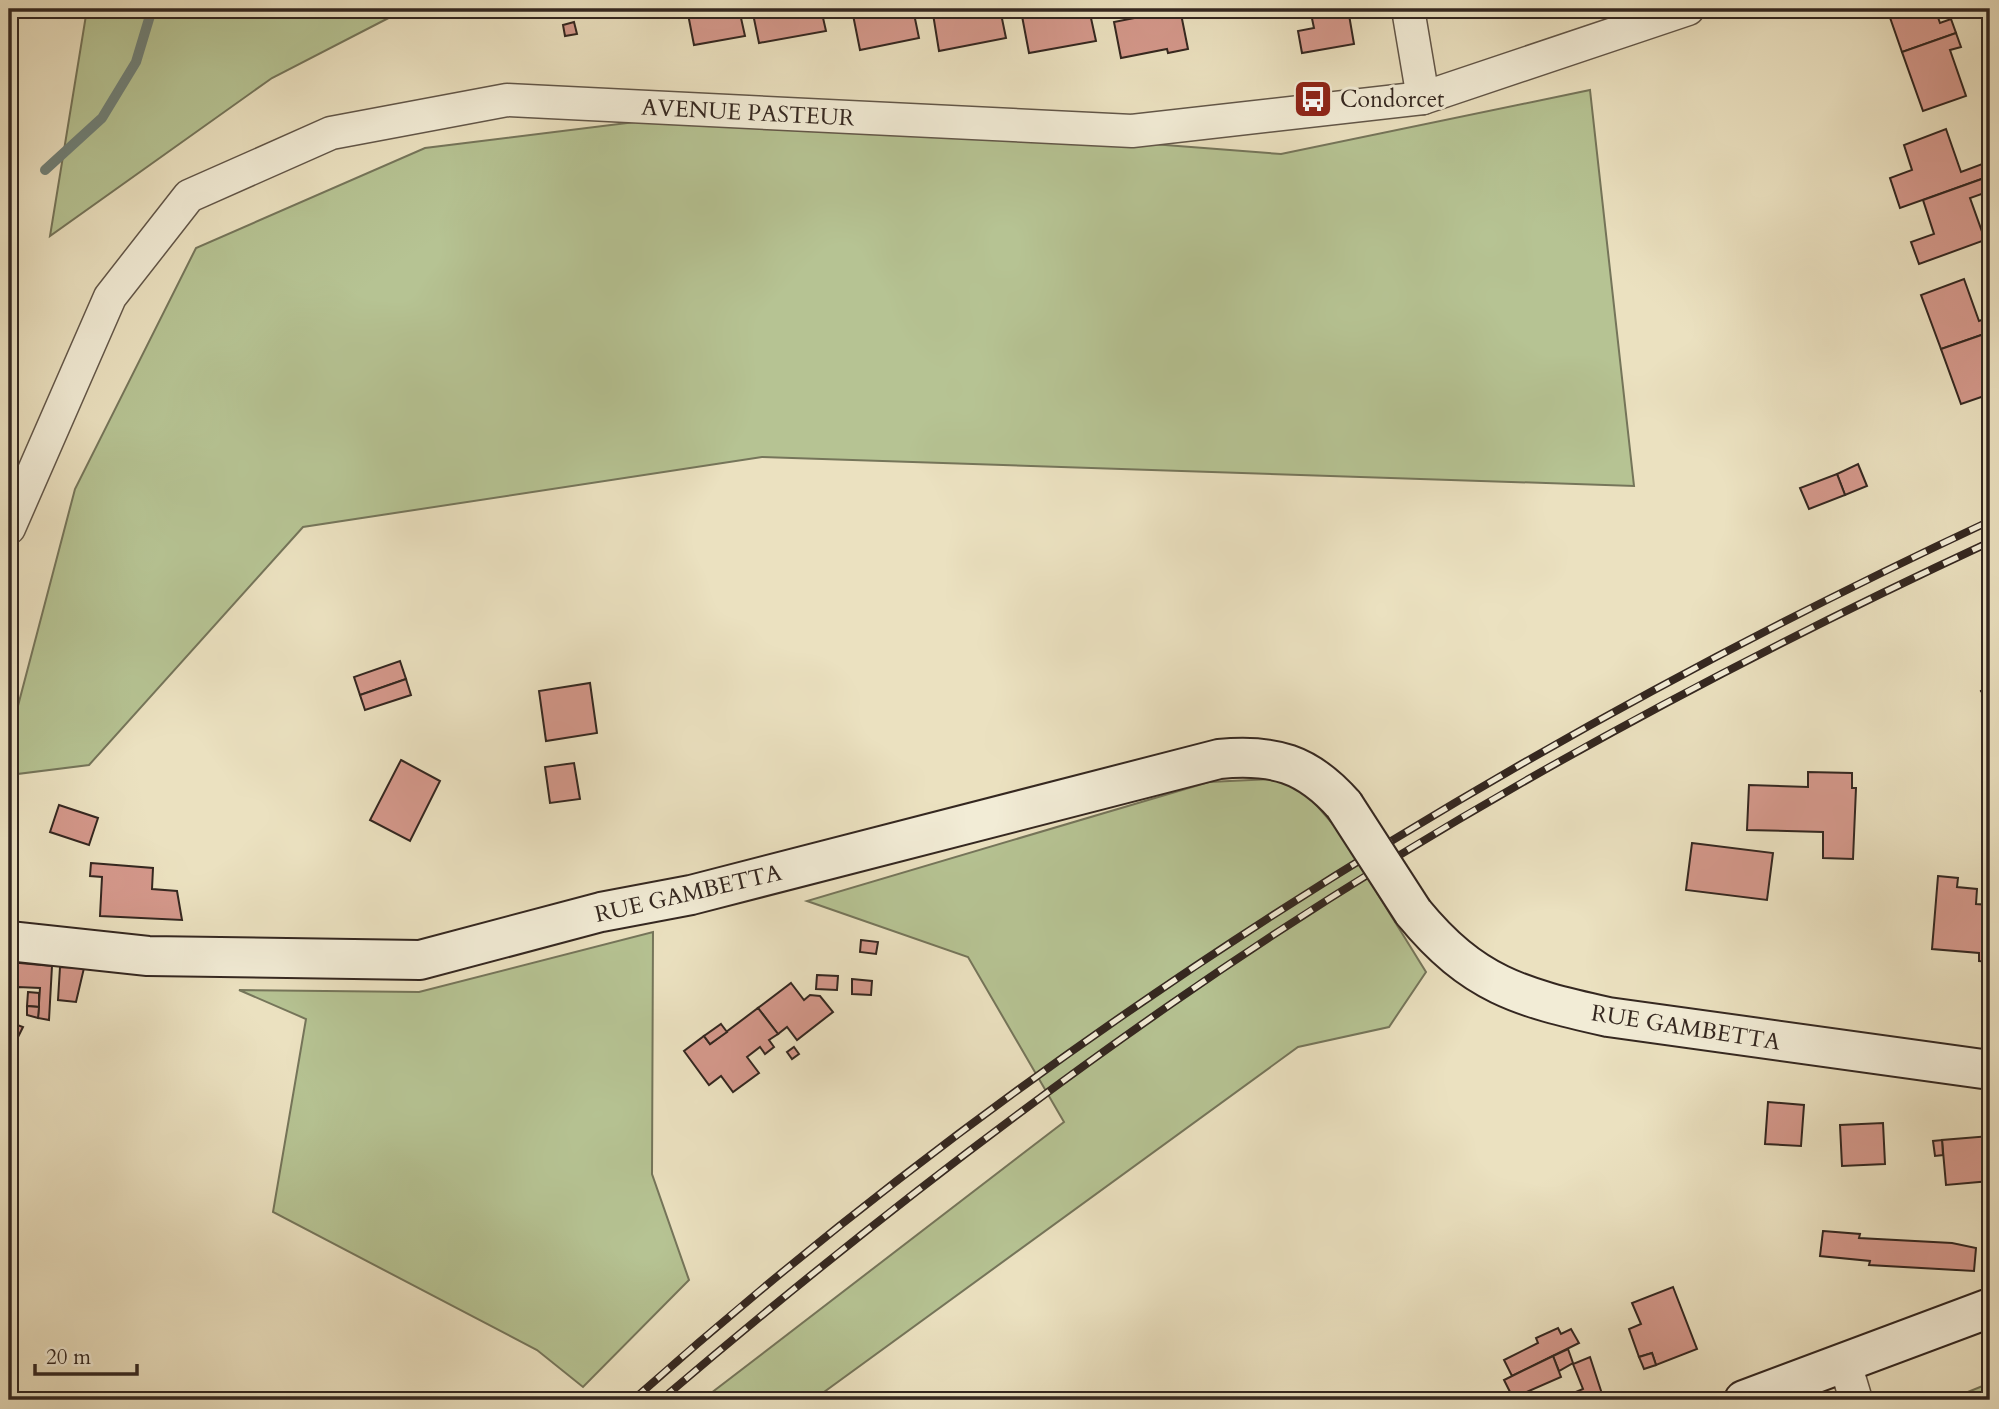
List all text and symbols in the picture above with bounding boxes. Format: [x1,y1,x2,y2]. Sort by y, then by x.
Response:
bus stop icon: Condorcet [1292,78,1334,120]
place label: Condorcet [1340,84,1444,115]
street label: AVENUE PASTEUR [641,91,855,134]
street label: RUE GAMBETTA [591,857,785,930]
street label: RUE GAMBETTA [1589,997,1783,1058]
scale bar [35,1332,136,1376]
text: 20 m [46,1343,91,1372]

